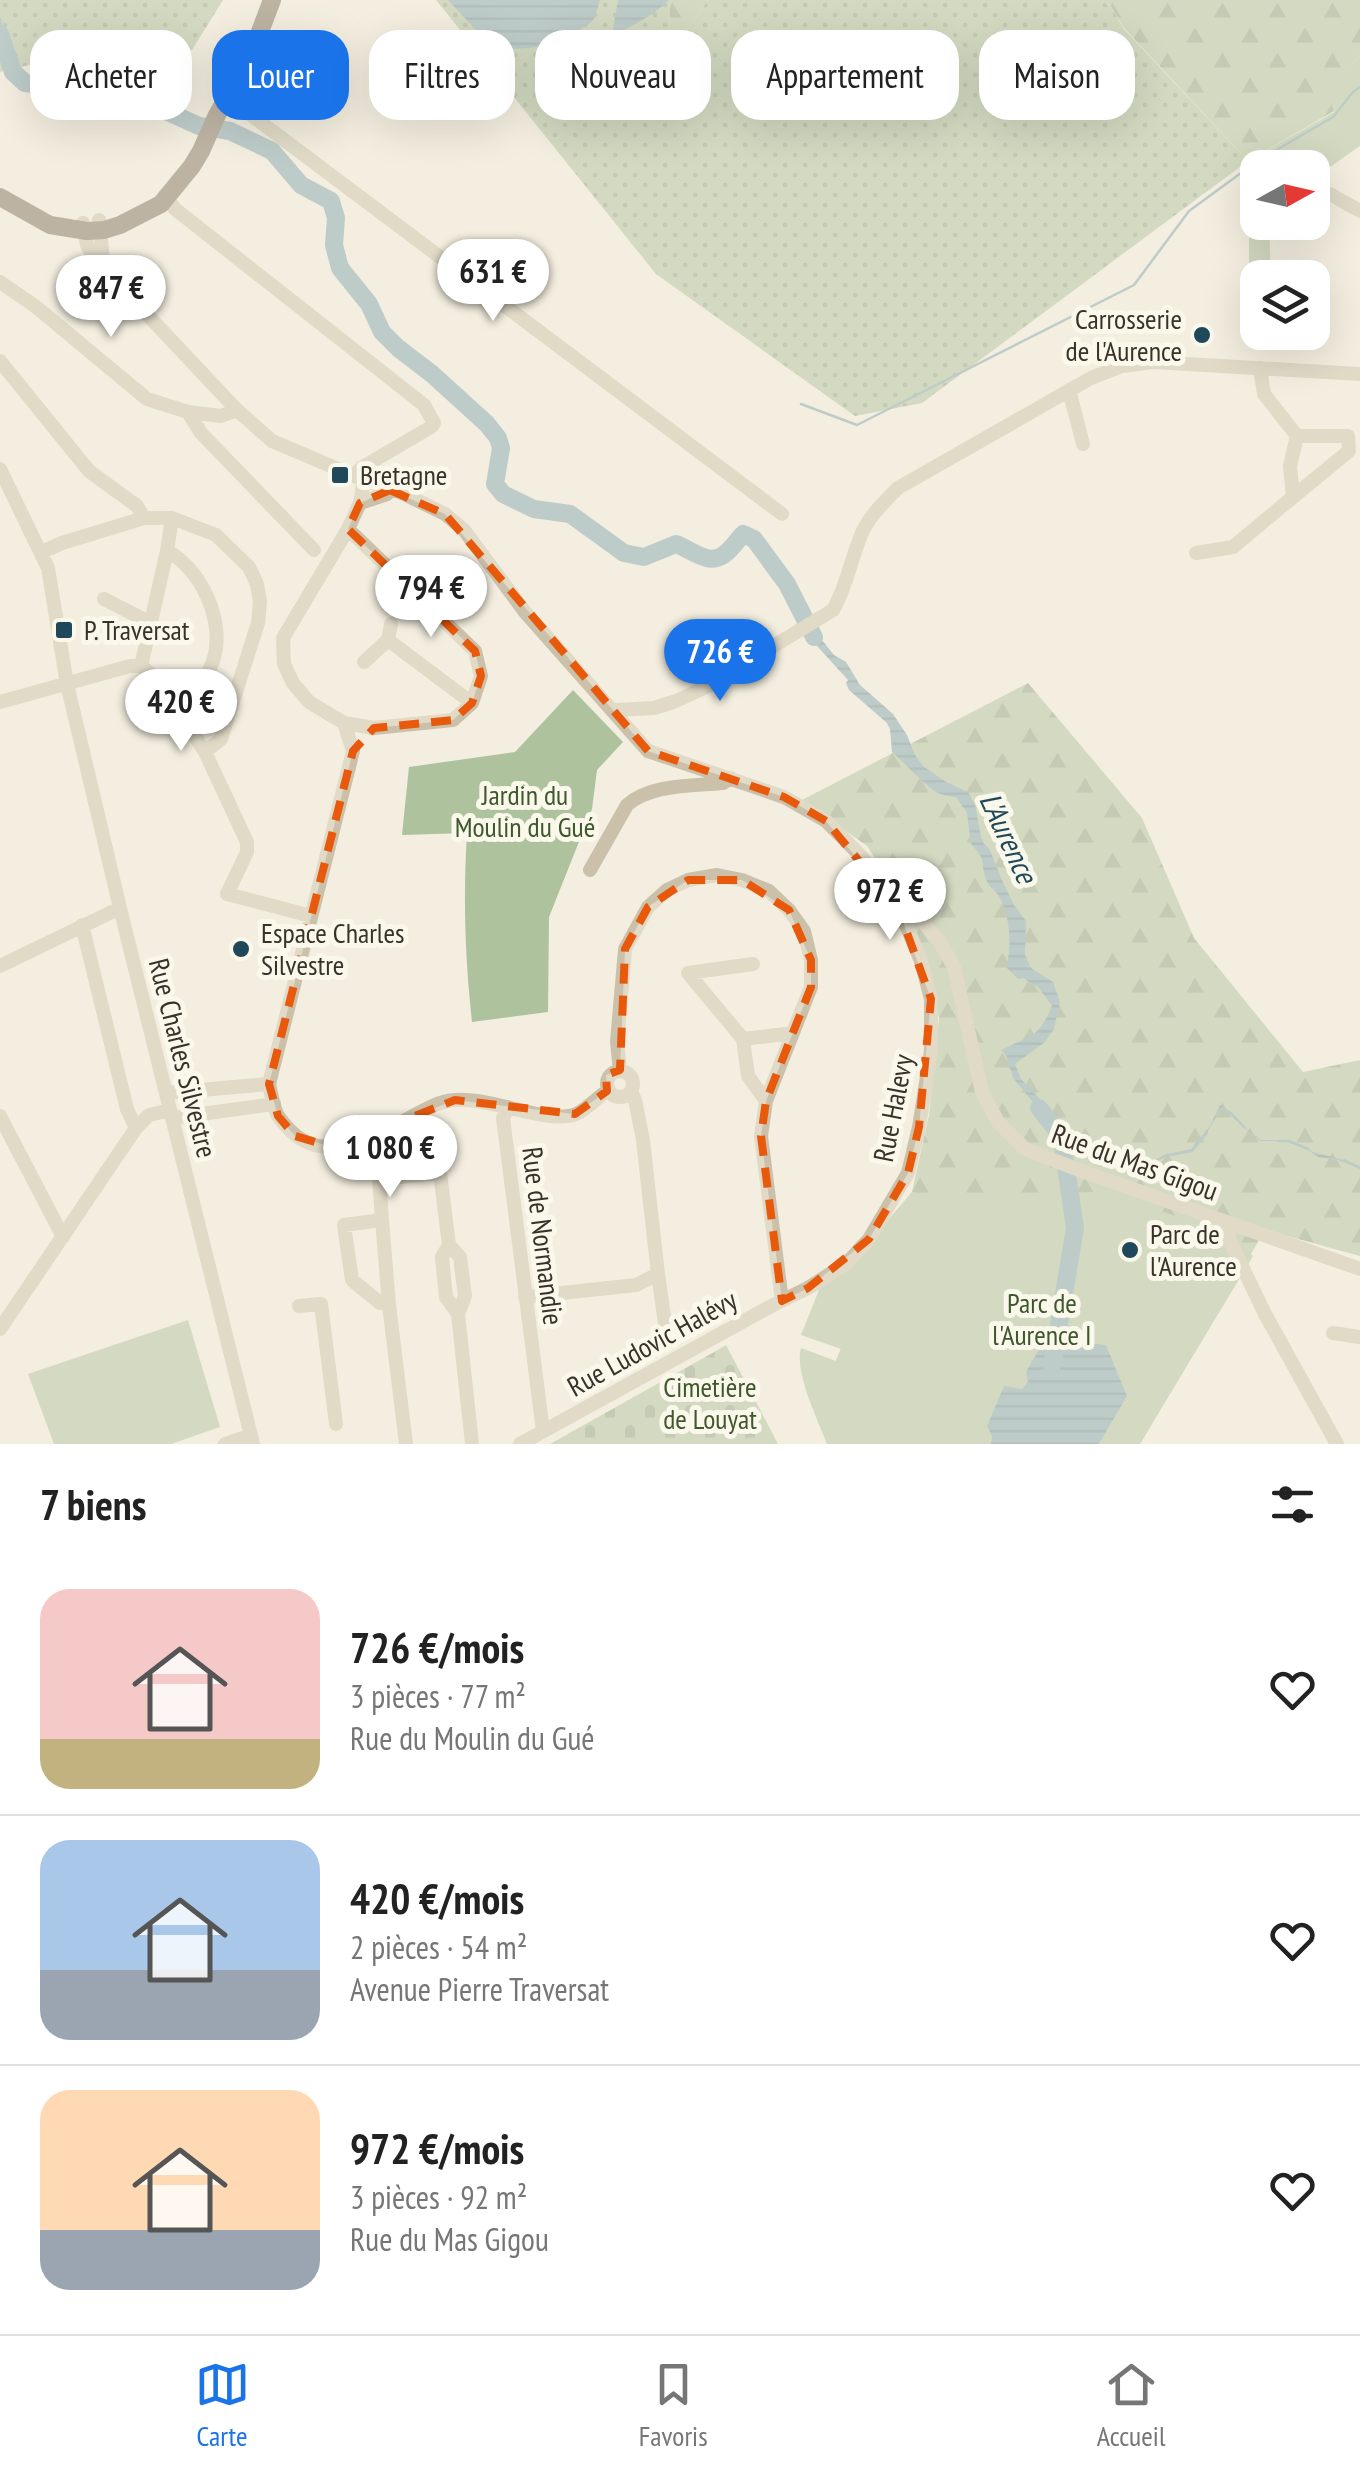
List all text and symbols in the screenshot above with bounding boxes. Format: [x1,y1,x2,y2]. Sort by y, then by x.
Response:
chip: Acheter [30,30,192,120]
chip: Louer [212,30,349,120]
chip: Filtres [369,30,515,120]
chip: Nouveau [535,30,711,120]
chip: Appartement [731,30,959,120]
chip: Maison [979,30,1135,120]
north arrow [1240,150,1330,240]
map controls [1240,150,1330,350]
pin: 631 € [423,239,563,324]
text: 631 € [459,250,527,292]
pin: 847 € [41,255,181,340]
button: layers [1240,260,1330,350]
text: 847 € [78,266,144,308]
place label: Carrosserie de l'Aurence [1066,300,1182,369]
marker: Carrosserie de l'Aurence [1191,324,1213,346]
place label: Bretagne [360,456,447,493]
marker: Bretagne [329,464,351,486]
pin: 794 € [361,555,501,640]
text: 794 € [397,566,465,608]
place label: P. Traversat [84,611,190,648]
marker: P. Traversat [53,619,75,641]
pin: 726 € [650,619,790,704]
text: 726 € [686,630,754,672]
pin: 420 € [111,669,251,754]
text: 420 € [147,680,215,722]
park label: Jardin du Moulin du Gué [455,776,595,845]
water label: L'Aurence [972,786,1048,890]
pin: 972 € [820,858,960,943]
text: 972 € [856,869,924,911]
place label: Espace Charles Silvestre [261,914,404,983]
marker: Espace Charles Silvestre [230,938,252,960]
street label: Rue Charles Silvestre [141,954,226,1161]
street label: Rue Halevy [864,1051,921,1165]
street label: Rue du Mas Gigou [1047,1114,1223,1209]
pin: 1 080 € [298,1115,482,1200]
text: 1 080 € [345,1126,435,1168]
street label: Rue de Normandie [514,1145,573,1327]
place label: Parc de l'Aurence [1150,1215,1237,1284]
marker: Parc de l'Aurence [1119,1239,1141,1261]
street label: Rue Ludovic Halévy [560,1281,743,1404]
park label: Parc de l'Aurence I [992,1284,1092,1353]
park label: Cimetière de Louyat [663,1368,757,1437]
text: 7 biens [40,1477,146,1532]
icon: filters [1265,1477,1320,1532]
text: 726 €/mois [350,1620,524,1675]
icon: home [120,1629,240,1749]
icon: heart [1265,1662,1320,1717]
text: 3 pièces · 77 m² [350,1675,526,1717]
text: Rue du Moulin du Gué [350,1717,594,1759]
text: 420 €/mois [350,1871,524,1926]
icon: home [120,1880,240,2000]
icon: heart [1265,1913,1320,1968]
text: 2 pièces · 54 m² [350,1926,527,1968]
text: Avenue Pierre Traversat [350,1968,609,2010]
text: 972 €/mois [350,2121,524,2176]
icon: home [120,2130,240,2250]
icon: heart [1265,2163,1320,2218]
text: 3 pièces · 92 m² [350,2176,527,2218]
text: Rue du Mas Gigou [350,2218,549,2260]
tab: Carte [195,2357,250,2454]
tab: Favoris [639,2357,708,2454]
tab: Accueil [1097,2357,1165,2454]

